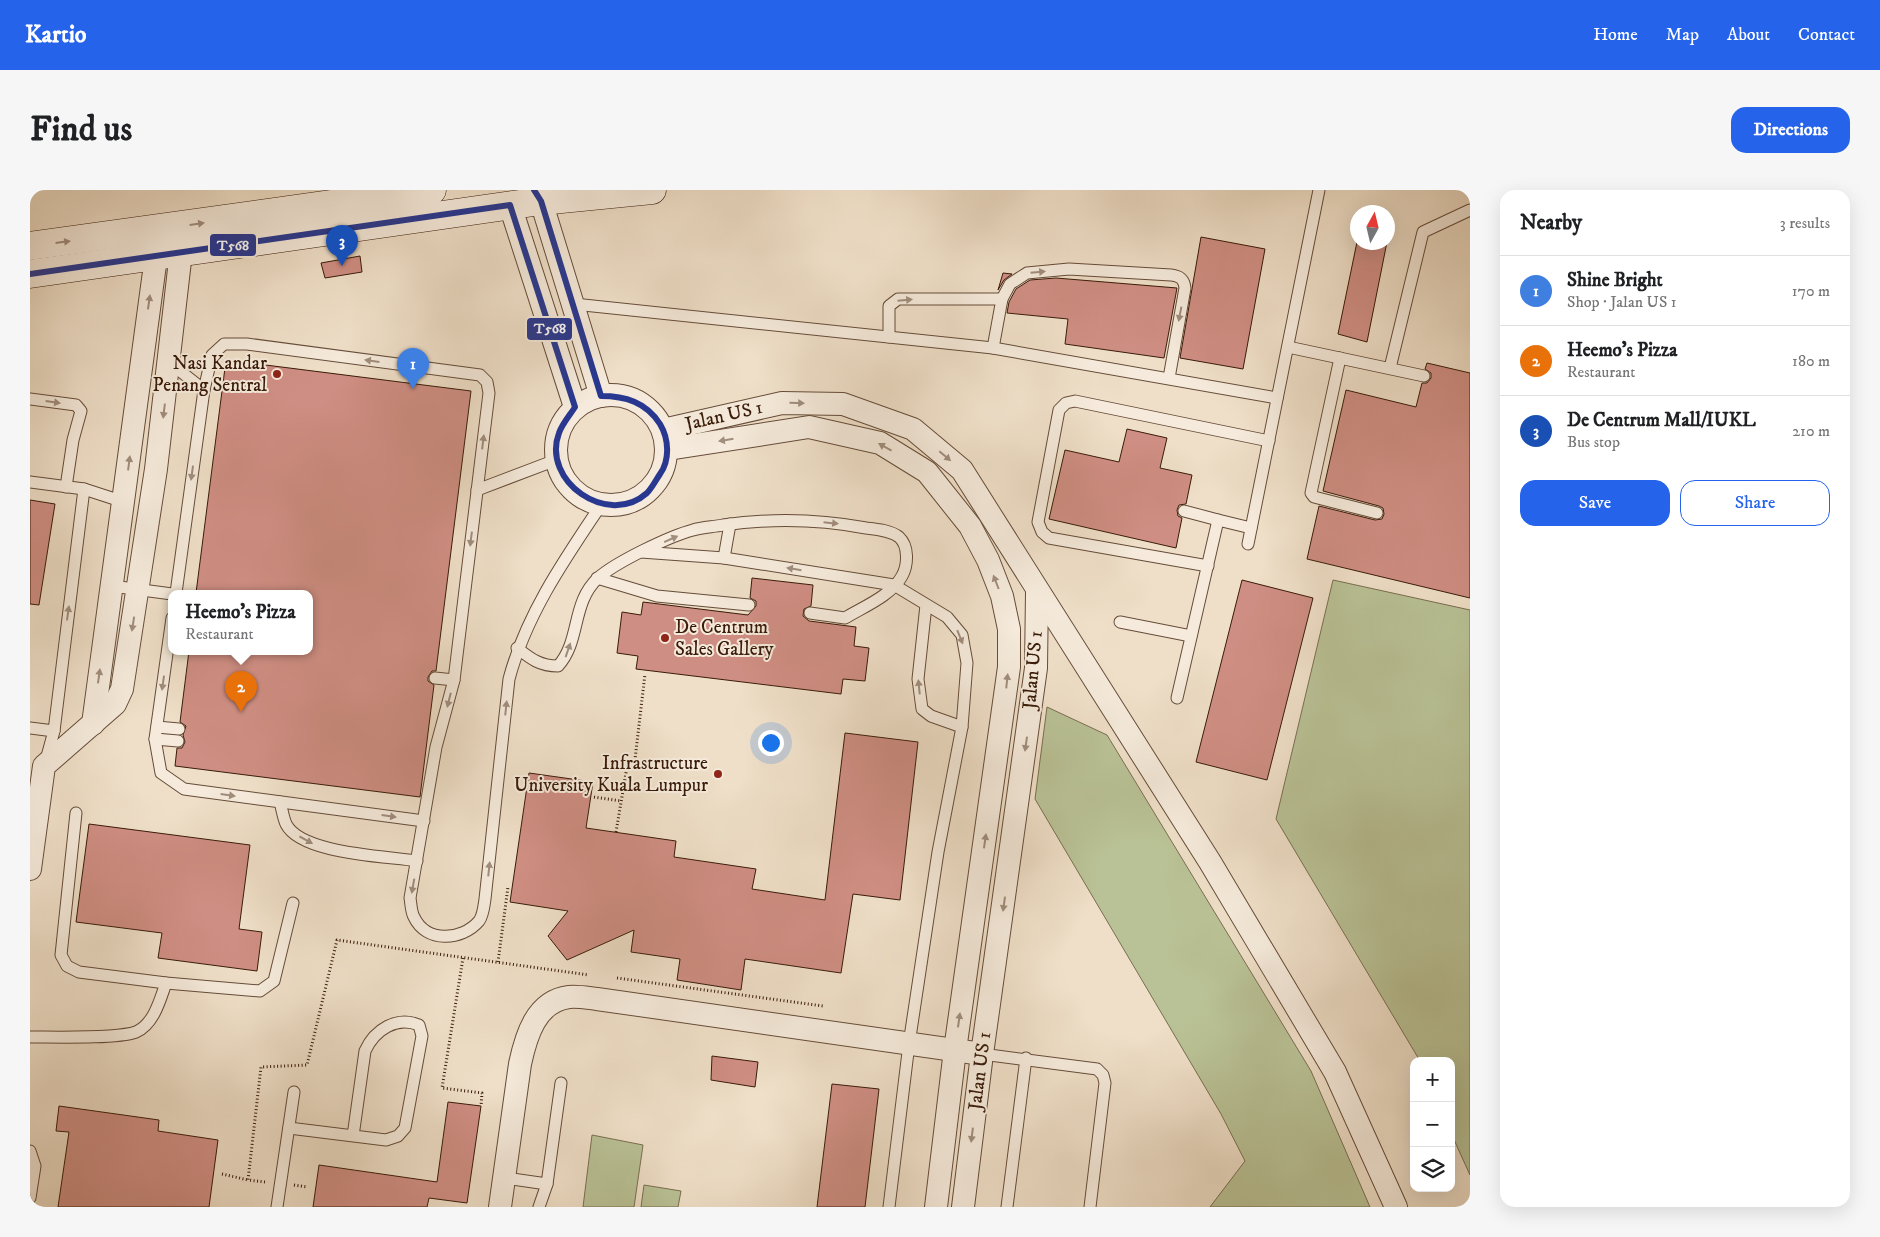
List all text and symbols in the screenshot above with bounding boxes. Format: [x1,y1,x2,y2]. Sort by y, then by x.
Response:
text: Kartio [25,20,87,50]
text: Home [1593,24,1638,46]
text: Map [1666,24,1699,46]
text: About [1727,24,1770,46]
text: Contact [1798,24,1855,46]
button: Directions [1731,107,1850,153]
text: Find us [30,108,132,152]
north arrow [1350,205,1395,250]
text: Nearby [1520,210,1582,236]
text: 3 results [1780,213,1830,233]
one-way arrow [189,219,205,227]
pin: 3 [326,225,358,266]
line badge: T568 [209,233,257,257]
text: T568 [216,237,249,255]
one-way arrow [56,238,72,246]
one-way arrow [1030,268,1046,276]
text: Shine Bright [1567,269,1663,292]
text: 1 [1533,281,1539,301]
text: 170 m [1792,281,1830,301]
text: Shop · Jalan US 1 [1567,292,1677,312]
one-way arrow [145,294,153,310]
one-way arrow [897,295,913,303]
one-way arrow [1176,307,1184,323]
line badge: T568 [526,317,573,341]
text: T568 [533,320,566,338]
text: Heemo's Pizza [1567,339,1677,362]
pin: 1 [397,348,429,389]
text: 2 [1532,351,1540,371]
text: 180 m [1792,351,1830,371]
place label: Nasi Kandar Penang Sentral [153,352,267,397]
one-way arrow [363,357,379,365]
text: Restaurant [1567,362,1635,382]
marker: Nasi Kandar Penang Sentral [271,368,283,380]
street label: Jalan US 1 [681,396,765,437]
one-way arrow [46,398,62,406]
one-way arrow [789,400,805,408]
one-way arrow [160,403,168,419]
text: De Centrum Mall/IUKL [1567,409,1756,432]
text: 3 [1533,421,1539,441]
text: 210 m [1792,421,1830,441]
text: Bus stop [1567,432,1620,452]
one-way arrow [479,434,487,450]
one-way arrow [718,436,734,444]
one-way arrow [878,443,892,451]
one-way arrow [939,450,951,461]
one-way arrow [125,455,133,471]
one-way arrow [188,465,196,481]
button: Save [1520,480,1670,526]
button: Share [1680,480,1830,526]
one-way arrow [823,519,839,527]
one-way arrow [467,531,475,547]
one-way arrow [664,535,678,543]
one-way arrow [785,565,801,573]
one-way arrow [992,575,1000,589]
popup [168,590,313,655]
text: Heemo's Pizza [185,601,296,624]
one-way arrow [64,605,72,621]
one-way arrow [128,616,136,632]
place label: De Centrum Sales Gallery [675,616,775,661]
text: Restaurant [185,624,254,644]
one-way arrow [956,630,964,645]
street label: Jalan US 1 [1018,630,1048,712]
marker: De Centrum Sales Gallery [659,632,671,644]
one-way arrow [565,642,572,657]
one-way arrow [95,668,103,684]
pin: 2 [225,671,257,712]
one-way arrow [1003,672,1011,688]
one-way arrow [159,676,167,692]
one-way arrow [915,679,923,695]
one-way arrow [444,692,452,707]
one-way arrow [502,699,510,715]
your location [758,730,784,756]
one-way arrow [1022,736,1030,752]
place label: Infrastructure University Kuala Lumpur [514,752,708,797]
marker: Infrastructure University Kuala Lumpur [712,768,724,780]
one-way arrow [220,791,236,799]
one-way arrow [381,812,397,820]
one-way arrow [981,833,989,849]
one-way arrow [299,835,312,844]
one-way arrow [485,861,493,877]
one-way arrow [408,878,416,894]
one-way arrow [999,897,1007,913]
one-way arrow [956,1011,964,1027]
street label: Jalan US 1 [964,1030,996,1113]
map controls [1410,1057,1455,1192]
button: + [1410,1057,1455,1102]
button: − [1410,1102,1455,1147]
one-way arrow [968,1127,976,1143]
button: layers [1410,1147,1455,1192]

